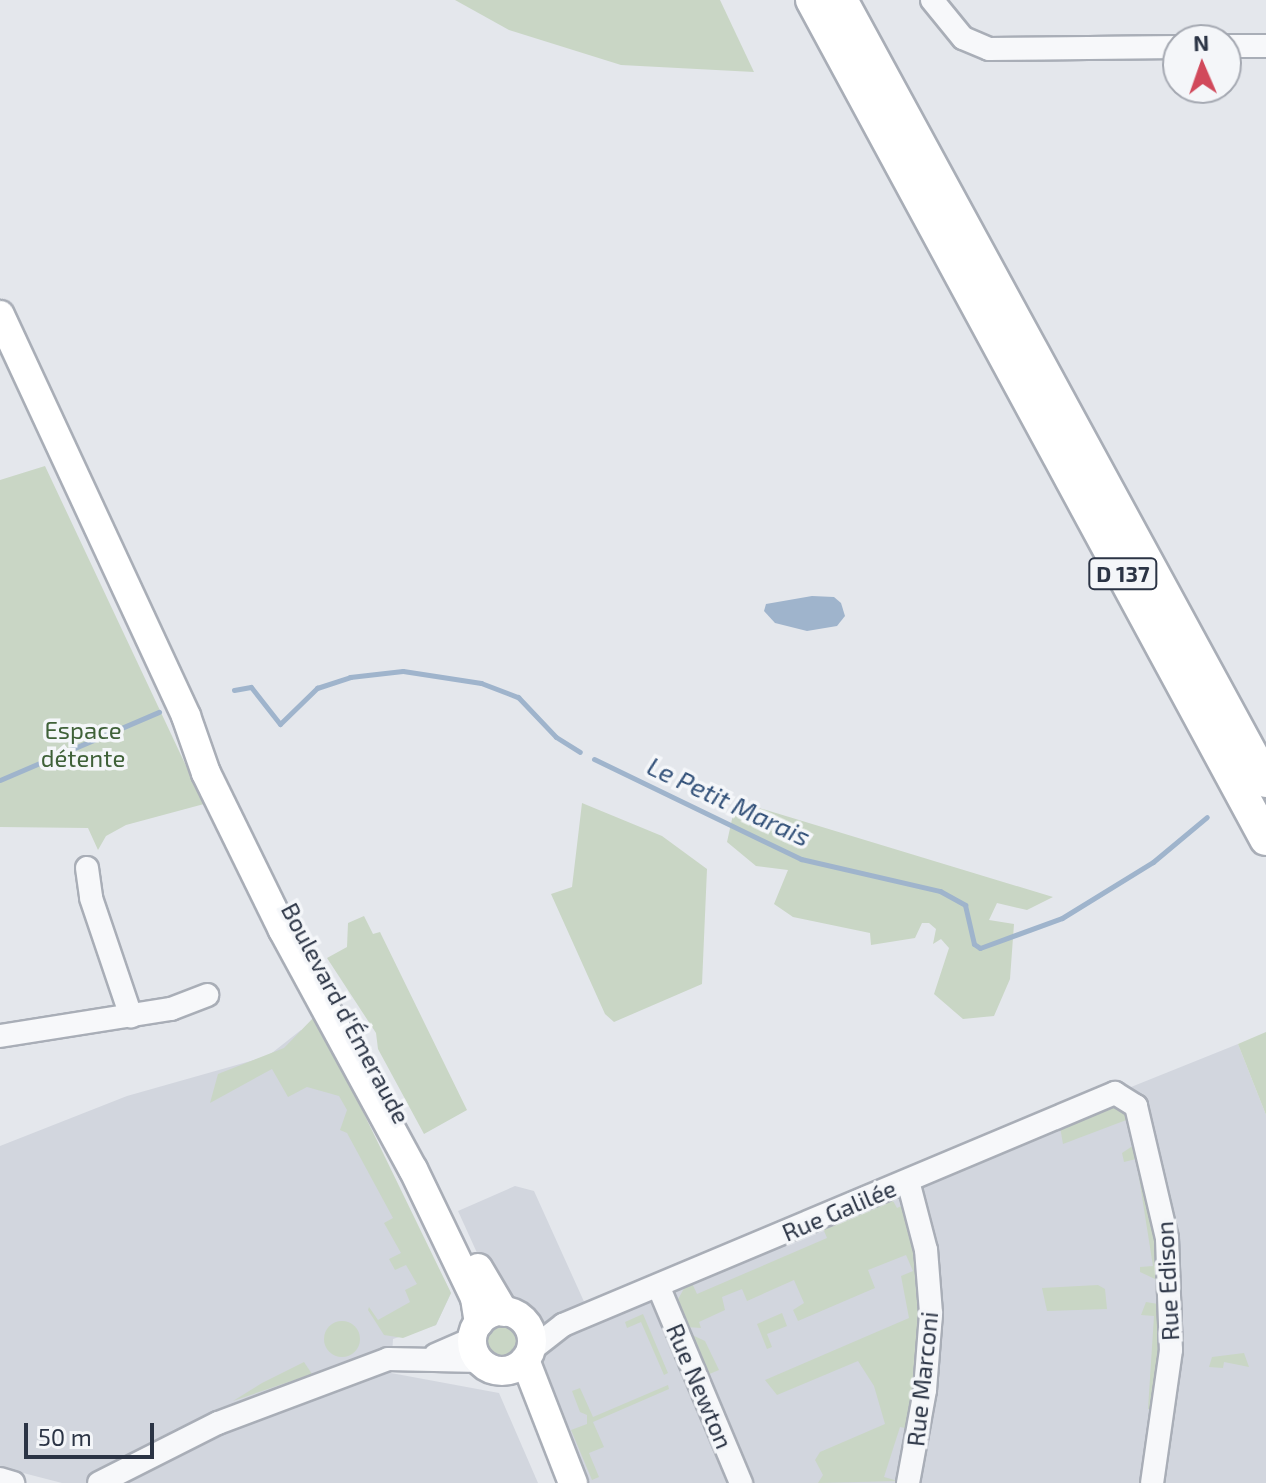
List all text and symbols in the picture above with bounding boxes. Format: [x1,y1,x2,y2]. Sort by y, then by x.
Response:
north arrow [1162,24,1242,104]
text: N [1193,29,1210,55]
road number: D 137 [1087,556,1159,592]
park label: Espace détente [41,716,125,772]
water label: Le Petit Marais [643,750,815,852]
street label: Boulevard d'Émeraude [276,898,416,1128]
street label: Rue Galilée [778,1173,900,1247]
street label: Rue Edison [1149,1220,1185,1342]
street label: Rue Marconi [901,1310,943,1448]
street label: Rue Newton [661,1319,739,1453]
scale bar [28,1407,158,1457]
text: 50 m [38,1422,92,1451]

